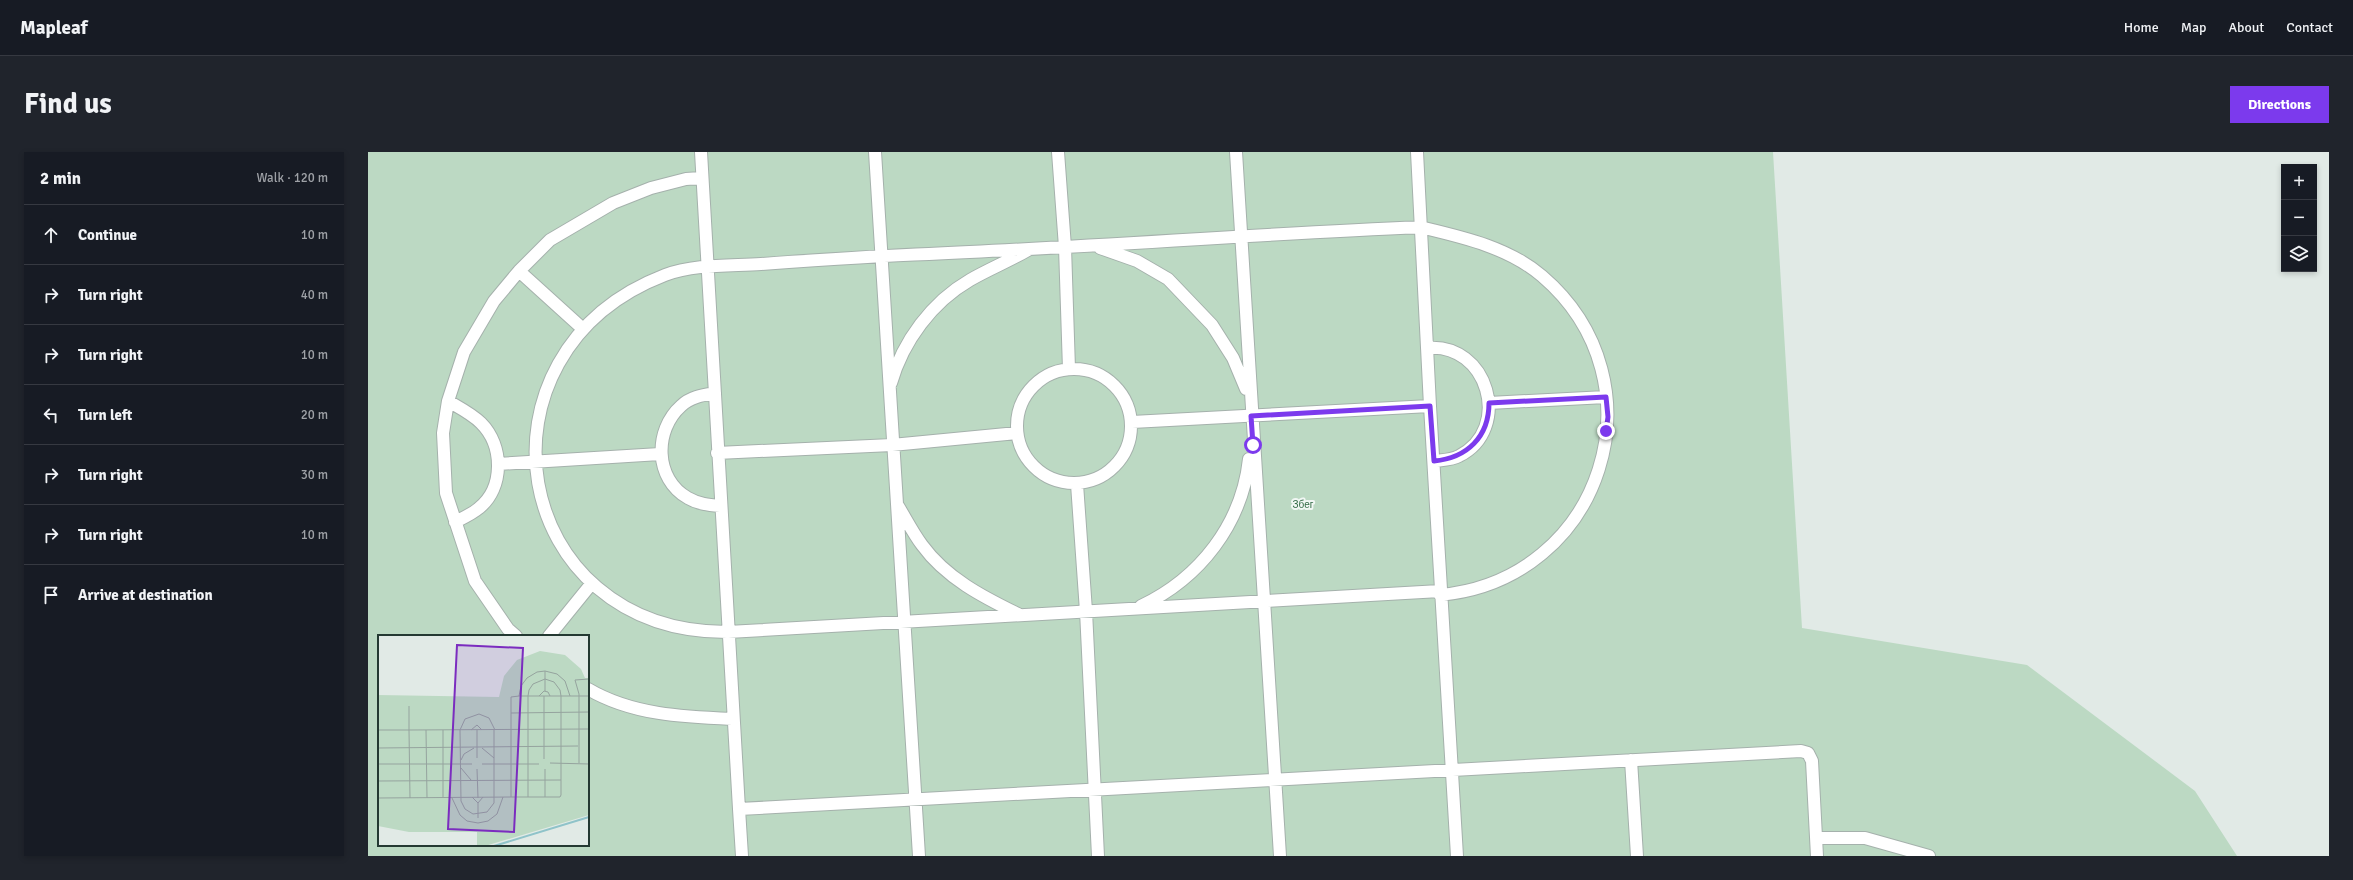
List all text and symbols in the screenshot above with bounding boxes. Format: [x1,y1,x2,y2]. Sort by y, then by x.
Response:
text: Mapleaf [20,16,88,40]
text: Home [2124,19,2159,36]
text: Map [2181,19,2206,36]
text: About [2228,19,2264,36]
text: Contact [2286,19,2333,36]
button: Directions [2230,86,2329,123]
text: Find us [24,87,112,121]
map controls [2281,164,2317,272]
button: + [2281,164,2317,200]
text: 2 min [40,168,81,189]
text: Walk · 120 m [257,170,328,186]
button: − [2281,200,2317,236]
icon: ahead [40,224,62,246]
text: Continue [78,226,137,244]
text: 10 m [301,227,328,243]
button: layers [2281,236,2317,272]
icon: right [40,284,62,306]
text: Turn right [78,286,143,304]
text: 40 m [301,287,328,303]
icon: right [40,344,62,366]
text: Turn right [78,346,143,364]
text: 10 m [301,347,328,363]
icon: left [40,404,62,426]
text: Turn left [78,406,132,424]
text: 20 m [301,407,328,423]
route end [1597,422,1615,440]
route start [1244,436,1262,454]
icon: right [40,464,62,486]
text: Turn right [78,466,143,484]
text: 30 m [301,467,328,483]
park label: Збег [1293,499,1314,511]
icon: right [40,524,62,546]
text: Turn right [78,526,143,544]
text: 10 m [301,527,328,543]
icon: arrive [40,584,62,606]
text: Arrive at destination [78,586,213,604]
inset map [378,635,589,846]

